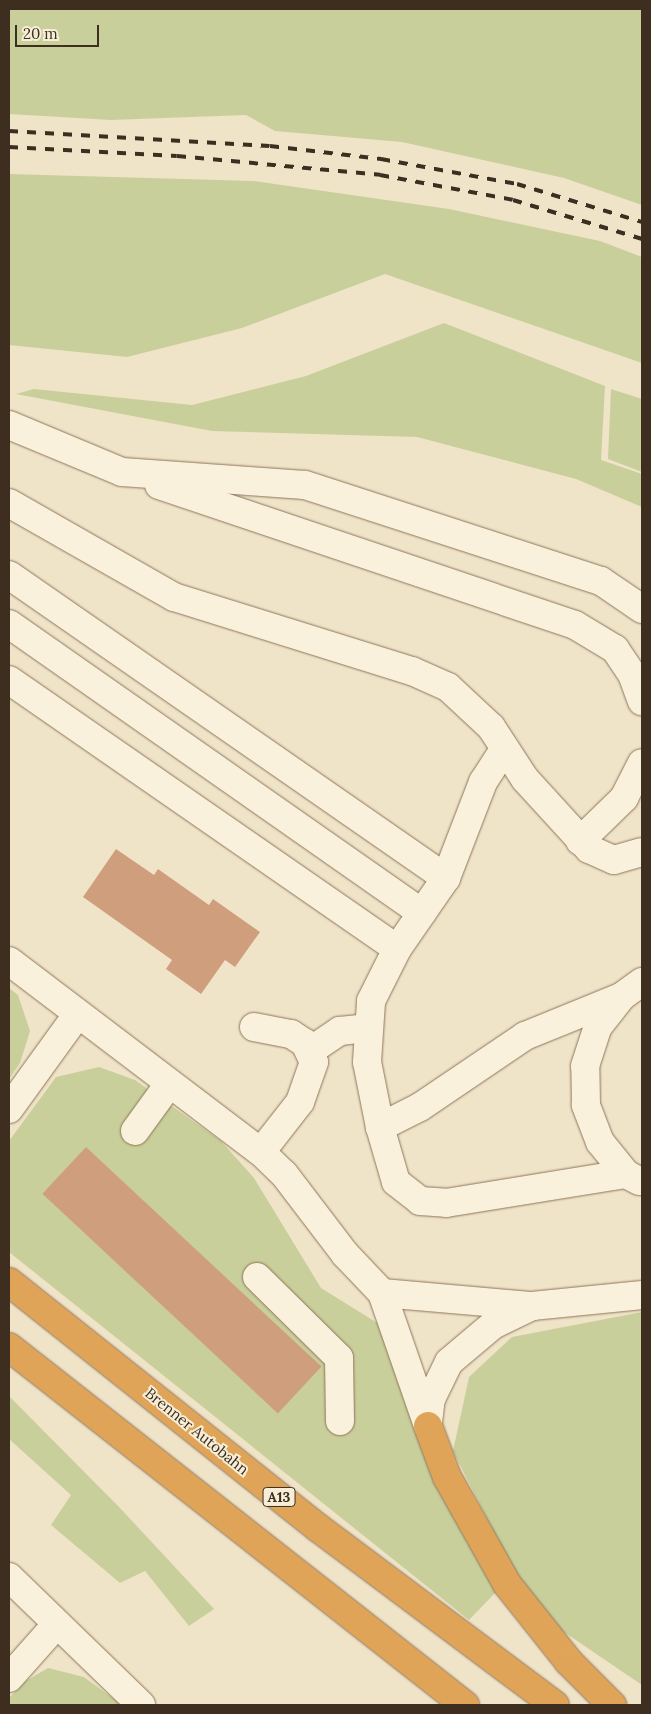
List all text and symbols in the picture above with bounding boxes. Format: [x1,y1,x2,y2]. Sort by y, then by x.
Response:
scale bar [18,15,101,47]
text: 20 m [23,24,58,43]
street label: Brenner Autobahn [142,1384,252,1478]
road number: A13 [262,1485,296,1508]

